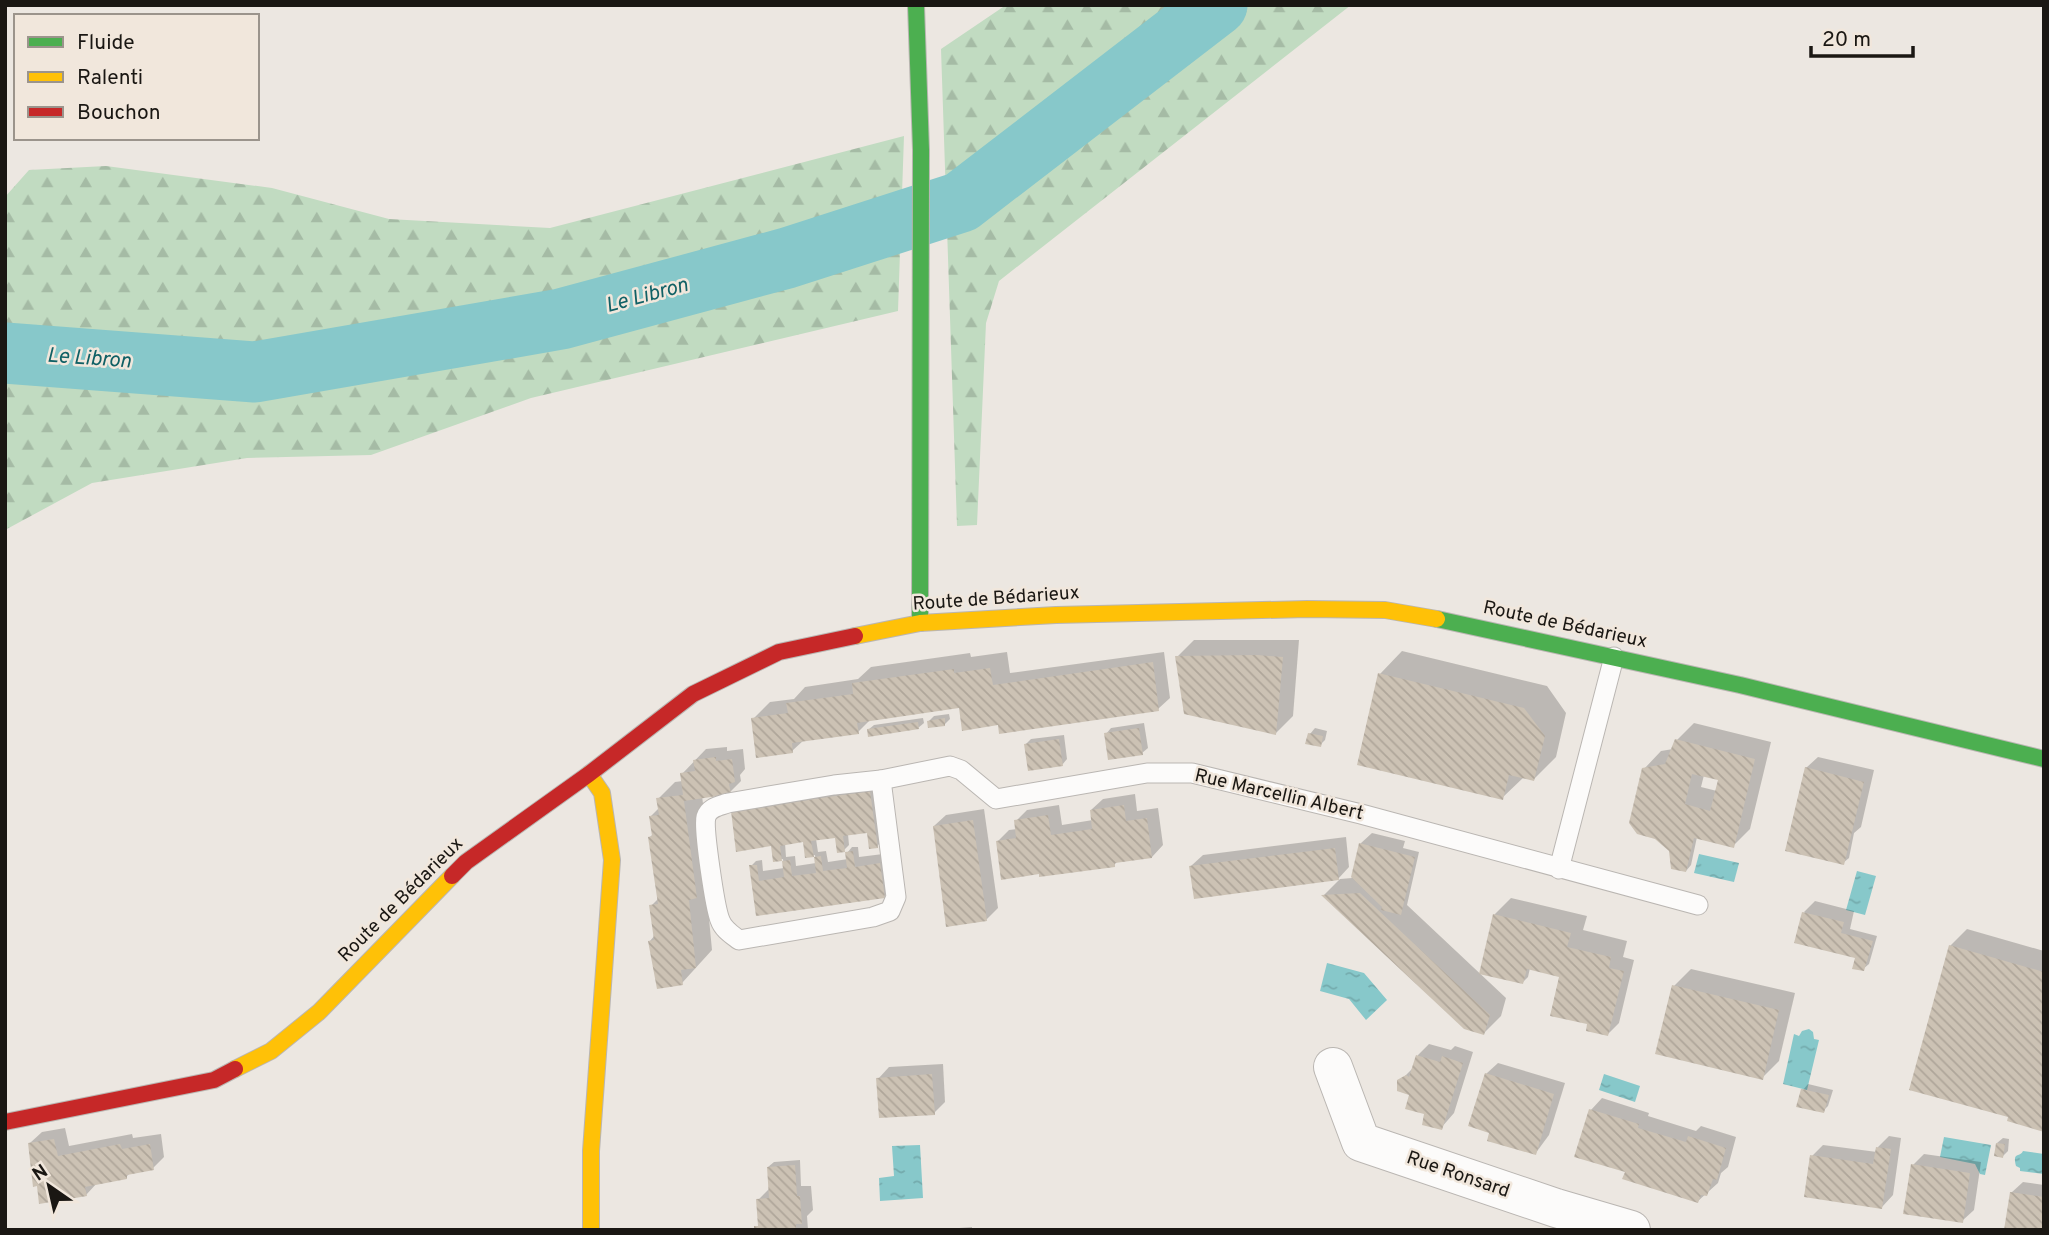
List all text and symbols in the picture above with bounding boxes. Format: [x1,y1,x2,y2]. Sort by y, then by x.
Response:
legend [14,14,259,140]
scale bar [1811,14,1912,58]
text: 20 m [1822,27,1871,54]
text: Fluide [77,30,135,57]
text: Ralenti [77,65,143,92]
text: Bouchon [77,100,160,127]
water label: Le Libron [603,272,692,320]
water label: Le Libron [46,343,133,375]
street label: Route de Bédarieux [912,581,1080,617]
street label: Route de Bédarieux [1481,596,1649,654]
street label: Rue Marcellin Albert [1192,764,1366,826]
street label: Route de Bédarieux [333,832,469,968]
street label: Rue Ronsard [1403,1146,1513,1204]
north arrow [14,1151,84,1221]
text: N [28,1160,53,1187]

